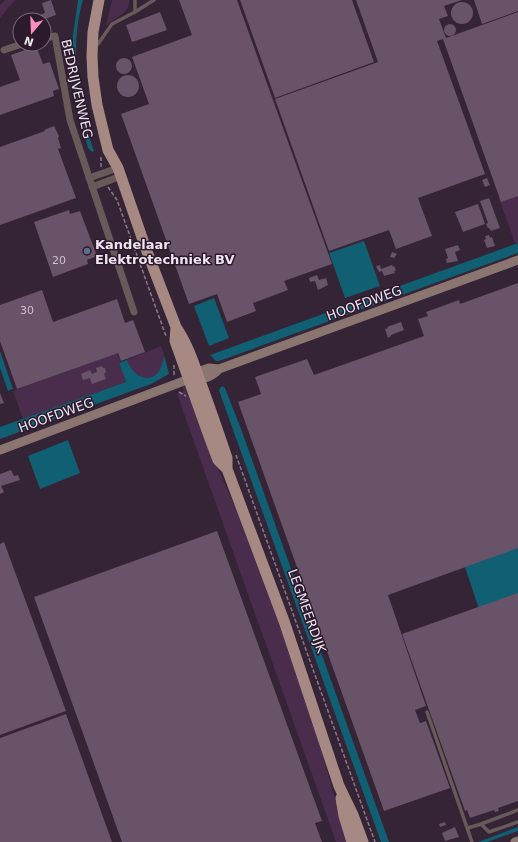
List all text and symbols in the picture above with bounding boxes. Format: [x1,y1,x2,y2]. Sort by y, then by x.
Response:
north arrow [12,12,52,52]
text: N [22,33,35,49]
street label: BEDRIJVENWEG [58,38,96,140]
place label: Kandelaar Elektrotechniek BV [95,237,235,267]
marker: Kandelaar Elektrotechniek BV [82,246,92,256]
house number: 20 [52,254,66,267]
street label: HOOFDWEG [324,282,404,324]
house number: 30 [20,304,34,317]
street label: HOOFDWEG [16,394,96,436]
street label: LEGMEERDIJK [285,567,329,656]

